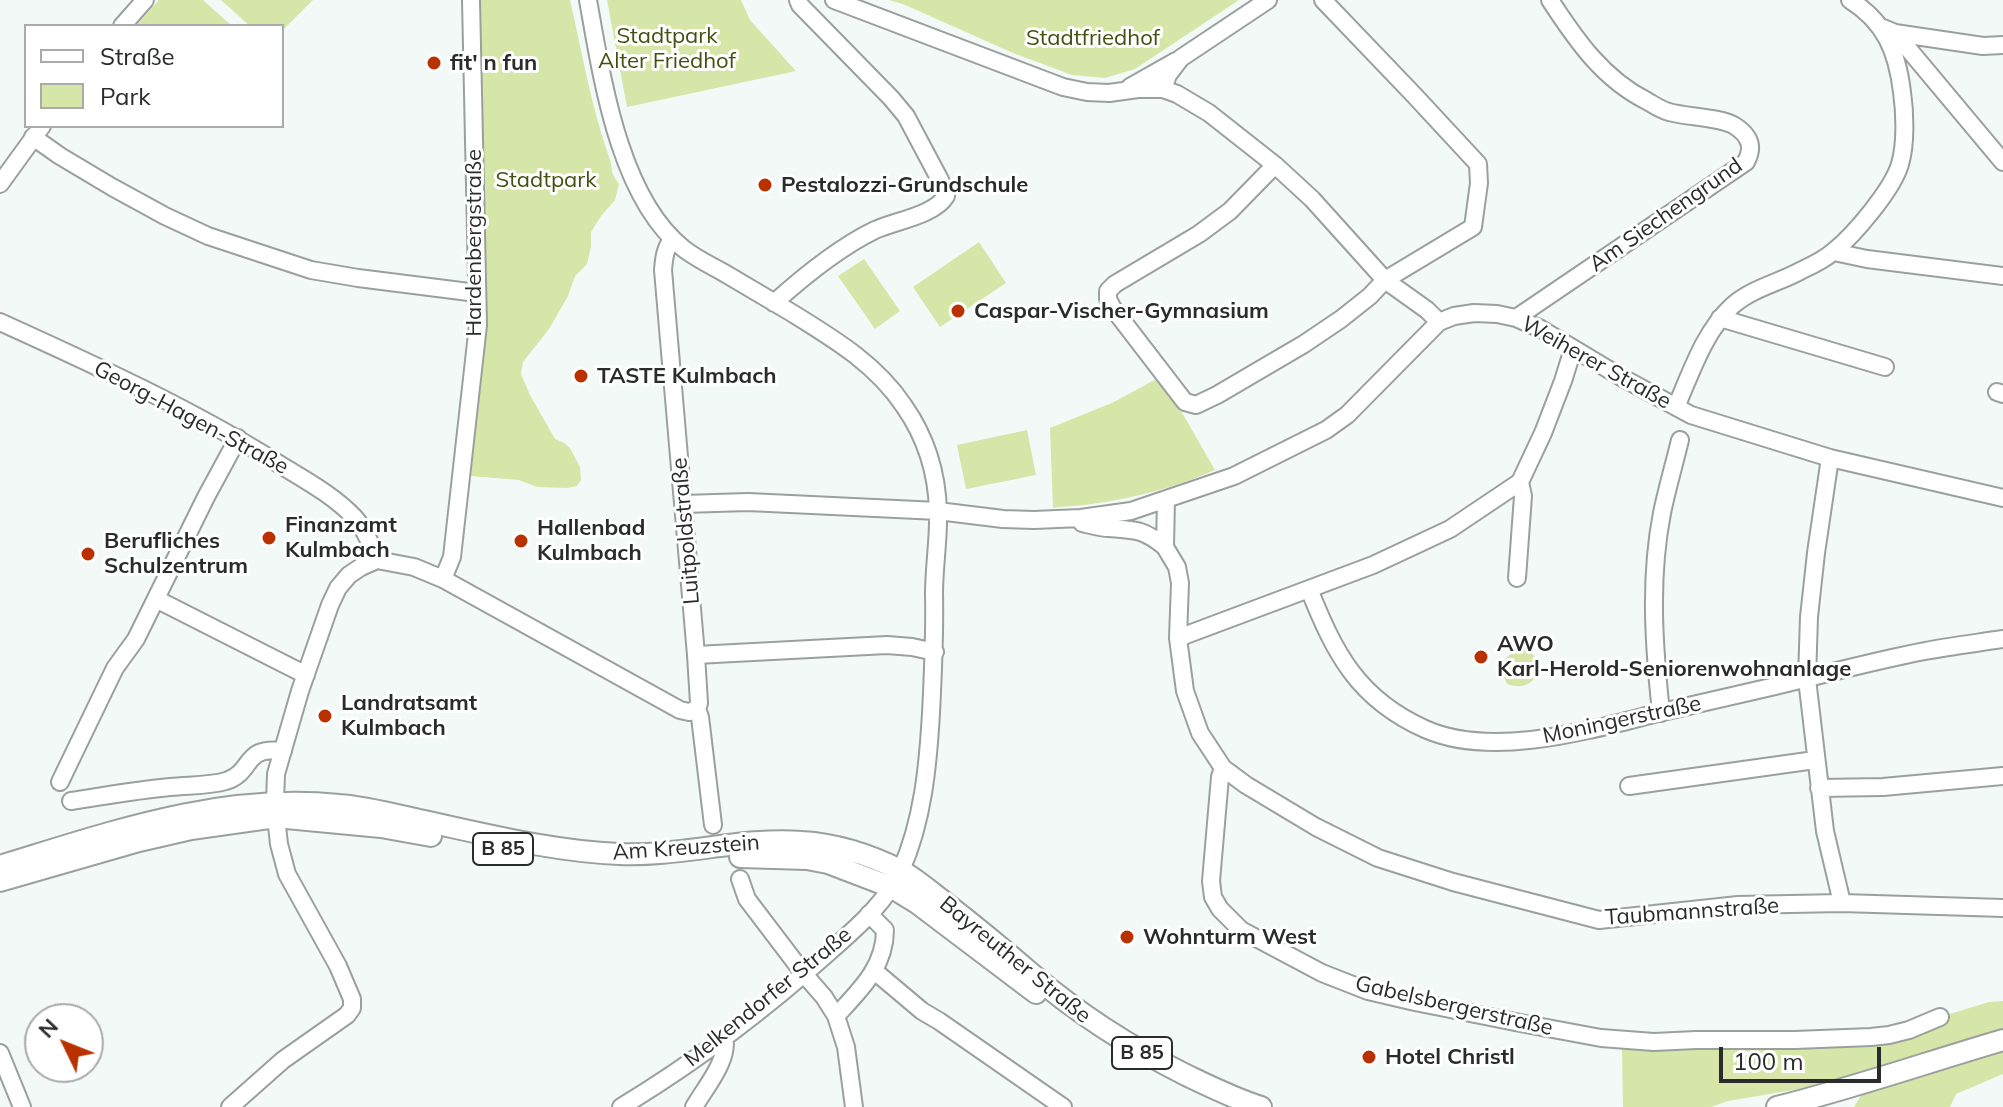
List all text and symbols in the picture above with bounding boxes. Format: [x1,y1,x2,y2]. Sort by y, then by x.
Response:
park label: Stadtpark Alter Friedhof [598,23,736,74]
legend [24,24,284,128]
park label: Stadtfriedhof [1026,25,1160,51]
text: Straße [100,41,175,71]
place label: fit' n fun [450,50,537,76]
marker: fit' n fun [425,54,443,72]
text: Park [100,81,151,111]
street label: Hardenbergstraße [461,149,487,337]
street label: Am Siechengrund [1584,152,1748,278]
park label: Stadtpark [495,167,597,193]
place label: Pestalozzi-Grundschule [781,172,1028,198]
marker: Pestalozzi-Grundschule [756,176,774,194]
place label: Caspar-Vischer-Gymnasium [974,298,1269,324]
marker: Caspar-Vischer-Gymnasium [949,302,967,320]
street label: Weiherer Straße [1517,311,1675,415]
street label: Georg-Hagen-Straße [89,355,293,481]
place label: TASTE Kulmbach [597,363,777,389]
marker: TASTE Kulmbach [572,367,590,385]
street label: Luitpoldstraße [666,457,706,605]
place label: Finanzamt Kulmbach [285,512,397,564]
place label: Hallenbad Kulmbach [537,515,645,566]
place label: Berufliches Schulzentrum [104,528,248,580]
marker: Finanzamt Kulmbach [260,529,278,547]
marker: Hallenbad Kulmbach [512,532,530,550]
marker: Berufliches Schulzentrum [79,545,97,563]
place label: AWO Karl-Herold-Seniorenwohnanlage [1497,631,1851,682]
marker: AWO Karl-Herold-Seniorenwohnanlage [1472,648,1490,666]
place label: Landratsamt Kulmbach [341,690,477,742]
street label: Moningerstraße [1540,690,1704,750]
marker: Landratsamt Kulmbach [316,707,334,725]
street label: Am Kreuzstein [612,830,760,866]
road number: B 85 [473,833,533,865]
street label: Bayreuther Straße [934,891,1096,1029]
street label: Taubmannstraße [1604,893,1780,931]
street label: Melkendorfer Straße [679,921,857,1073]
place label: Wohnturm West [1143,924,1316,950]
marker: Wohnturm West [1118,928,1136,946]
street label: Gabelsbergerstraße [1353,970,1555,1042]
north arrow [24,1003,104,1083]
text: N [32,1012,64,1044]
scale bar [1723,1031,1885,1081]
road number: B 85 [1112,1037,1172,1069]
place label: Hotel Christl [1385,1044,1515,1070]
text: 100 m [1733,1046,1804,1076]
marker: Hotel Christl [1360,1048,1378,1066]

